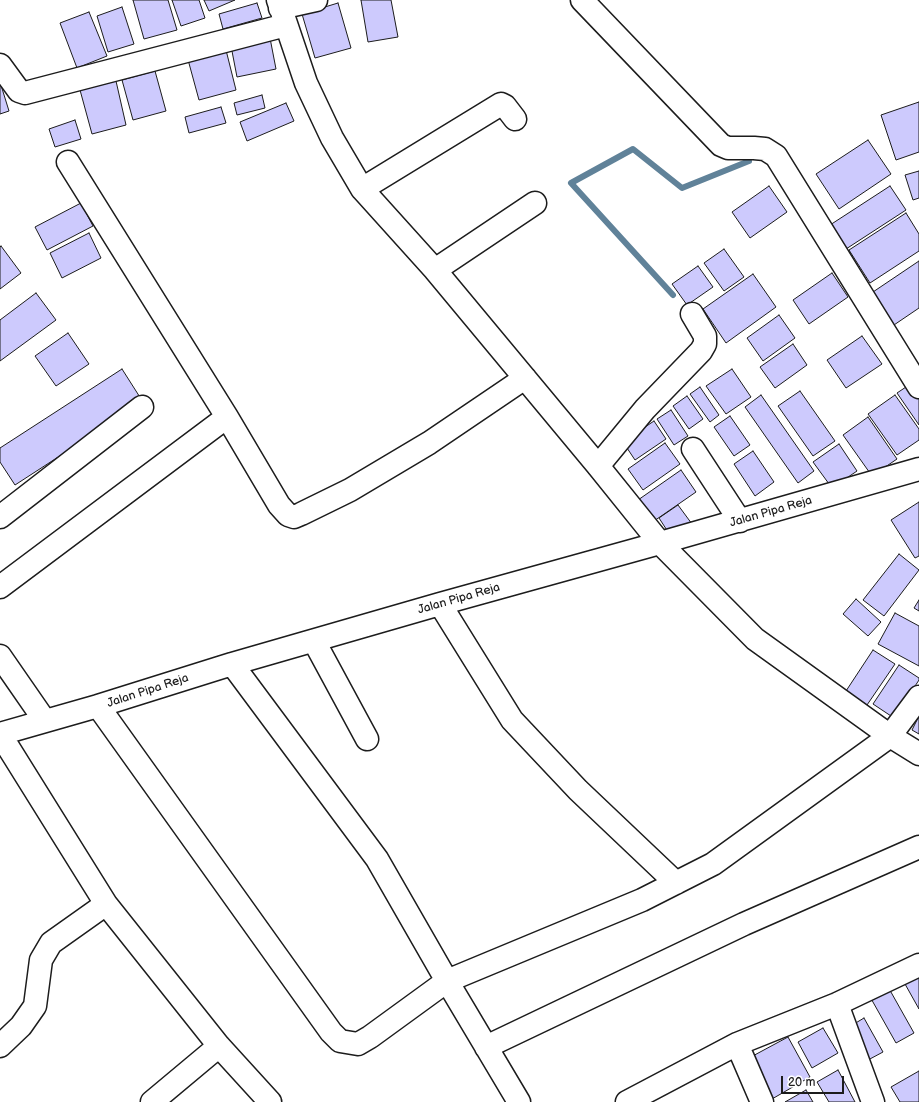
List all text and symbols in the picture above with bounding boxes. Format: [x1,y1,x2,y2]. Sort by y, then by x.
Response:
street label: Jalan Pipa Reja [728,493,814,531]
street label: Jalan Pipa Reja [416,580,502,618]
street label: Jalan Pipa Reja [105,671,191,711]
scale bar [783,1068,846,1094]
text: 20 m [788,1075,815,1090]

